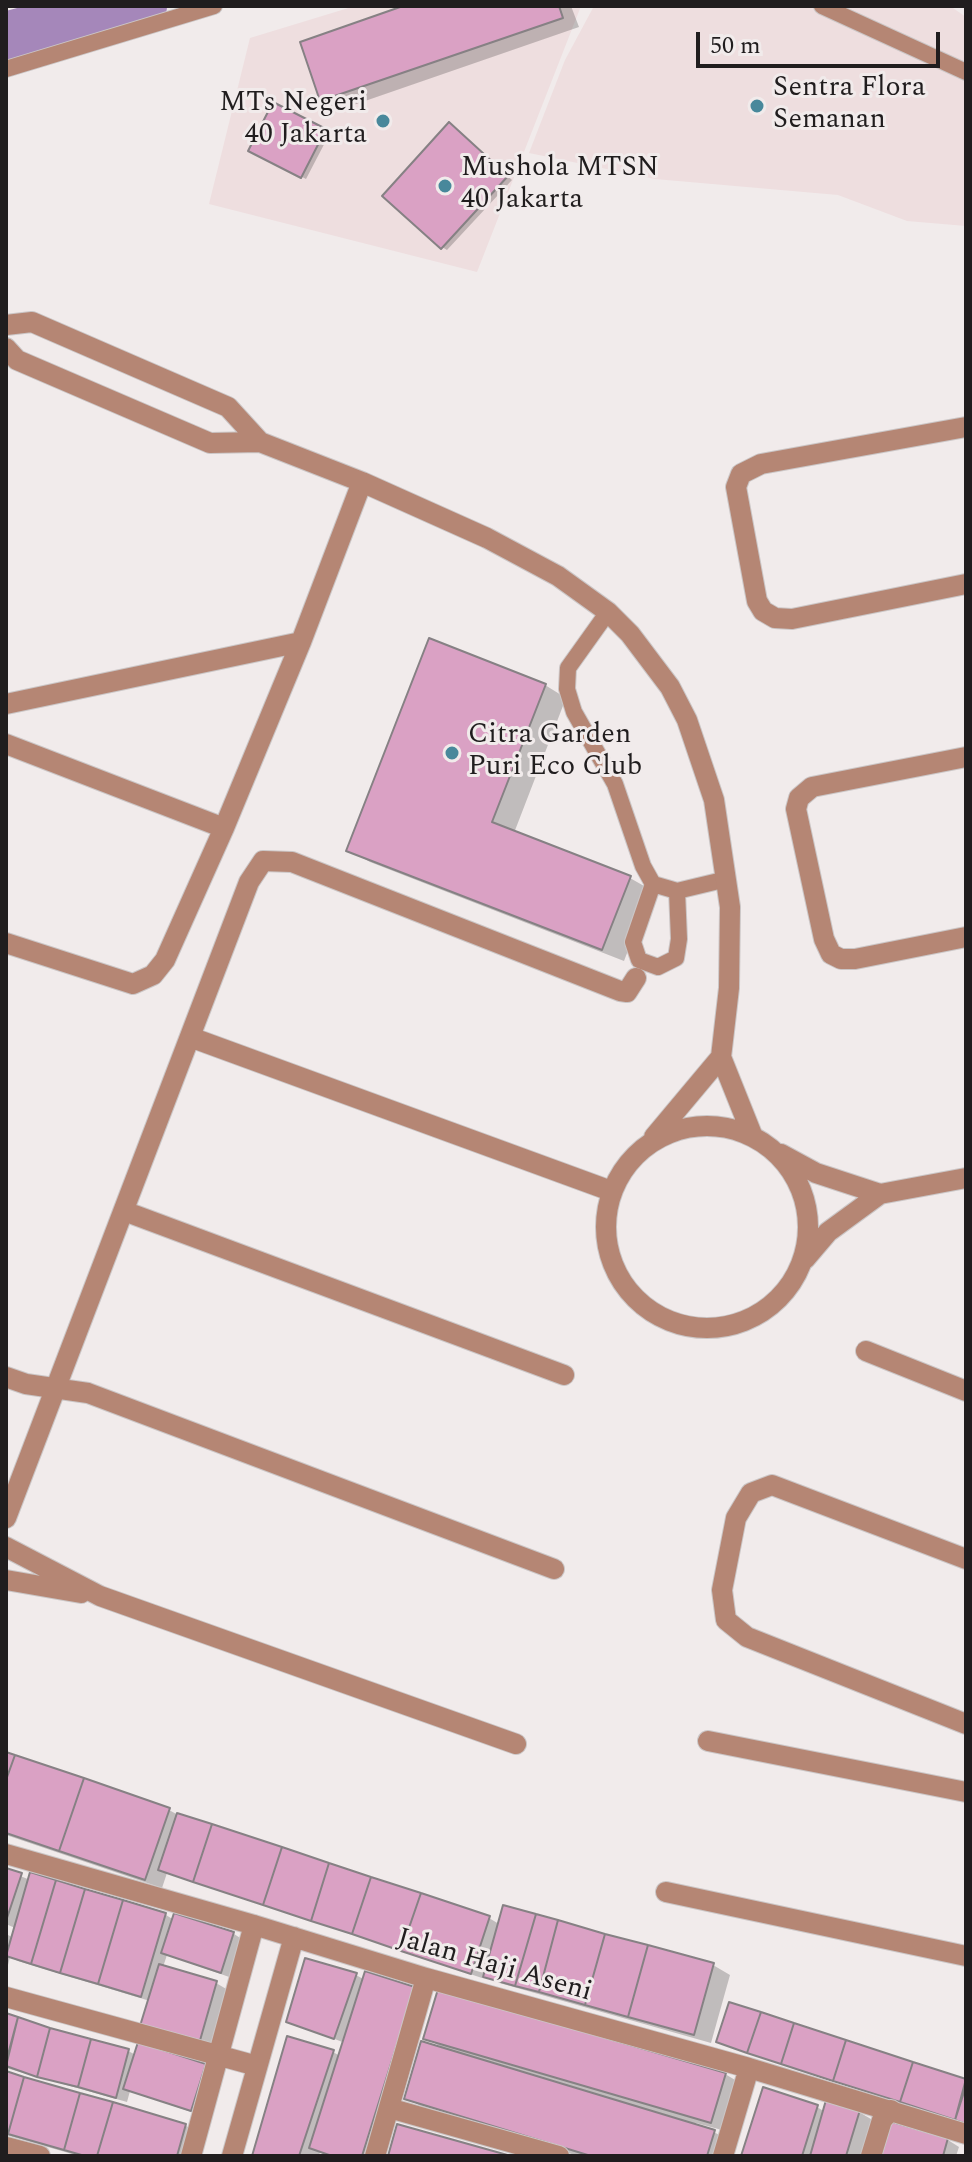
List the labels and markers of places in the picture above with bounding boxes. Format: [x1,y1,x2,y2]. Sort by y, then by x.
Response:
place label: Sentra Flora Semanan [773,73,926,139]
place label: MTs Negeri 40 Jakarta [219,88,367,154]
marker: Sentra Flora Semanan [748,97,766,115]
marker: MTs Negeri 40 Jakarta [374,112,392,130]
place label: Mushola MTSN 40 Jakarta [461,153,659,219]
marker: Mushola MTSN 40 Jakarta [436,177,454,195]
place label: Citra Garden Puri Eco Club [468,720,642,786]
marker: Citra Garden Puri Eco Club [443,744,461,762]

